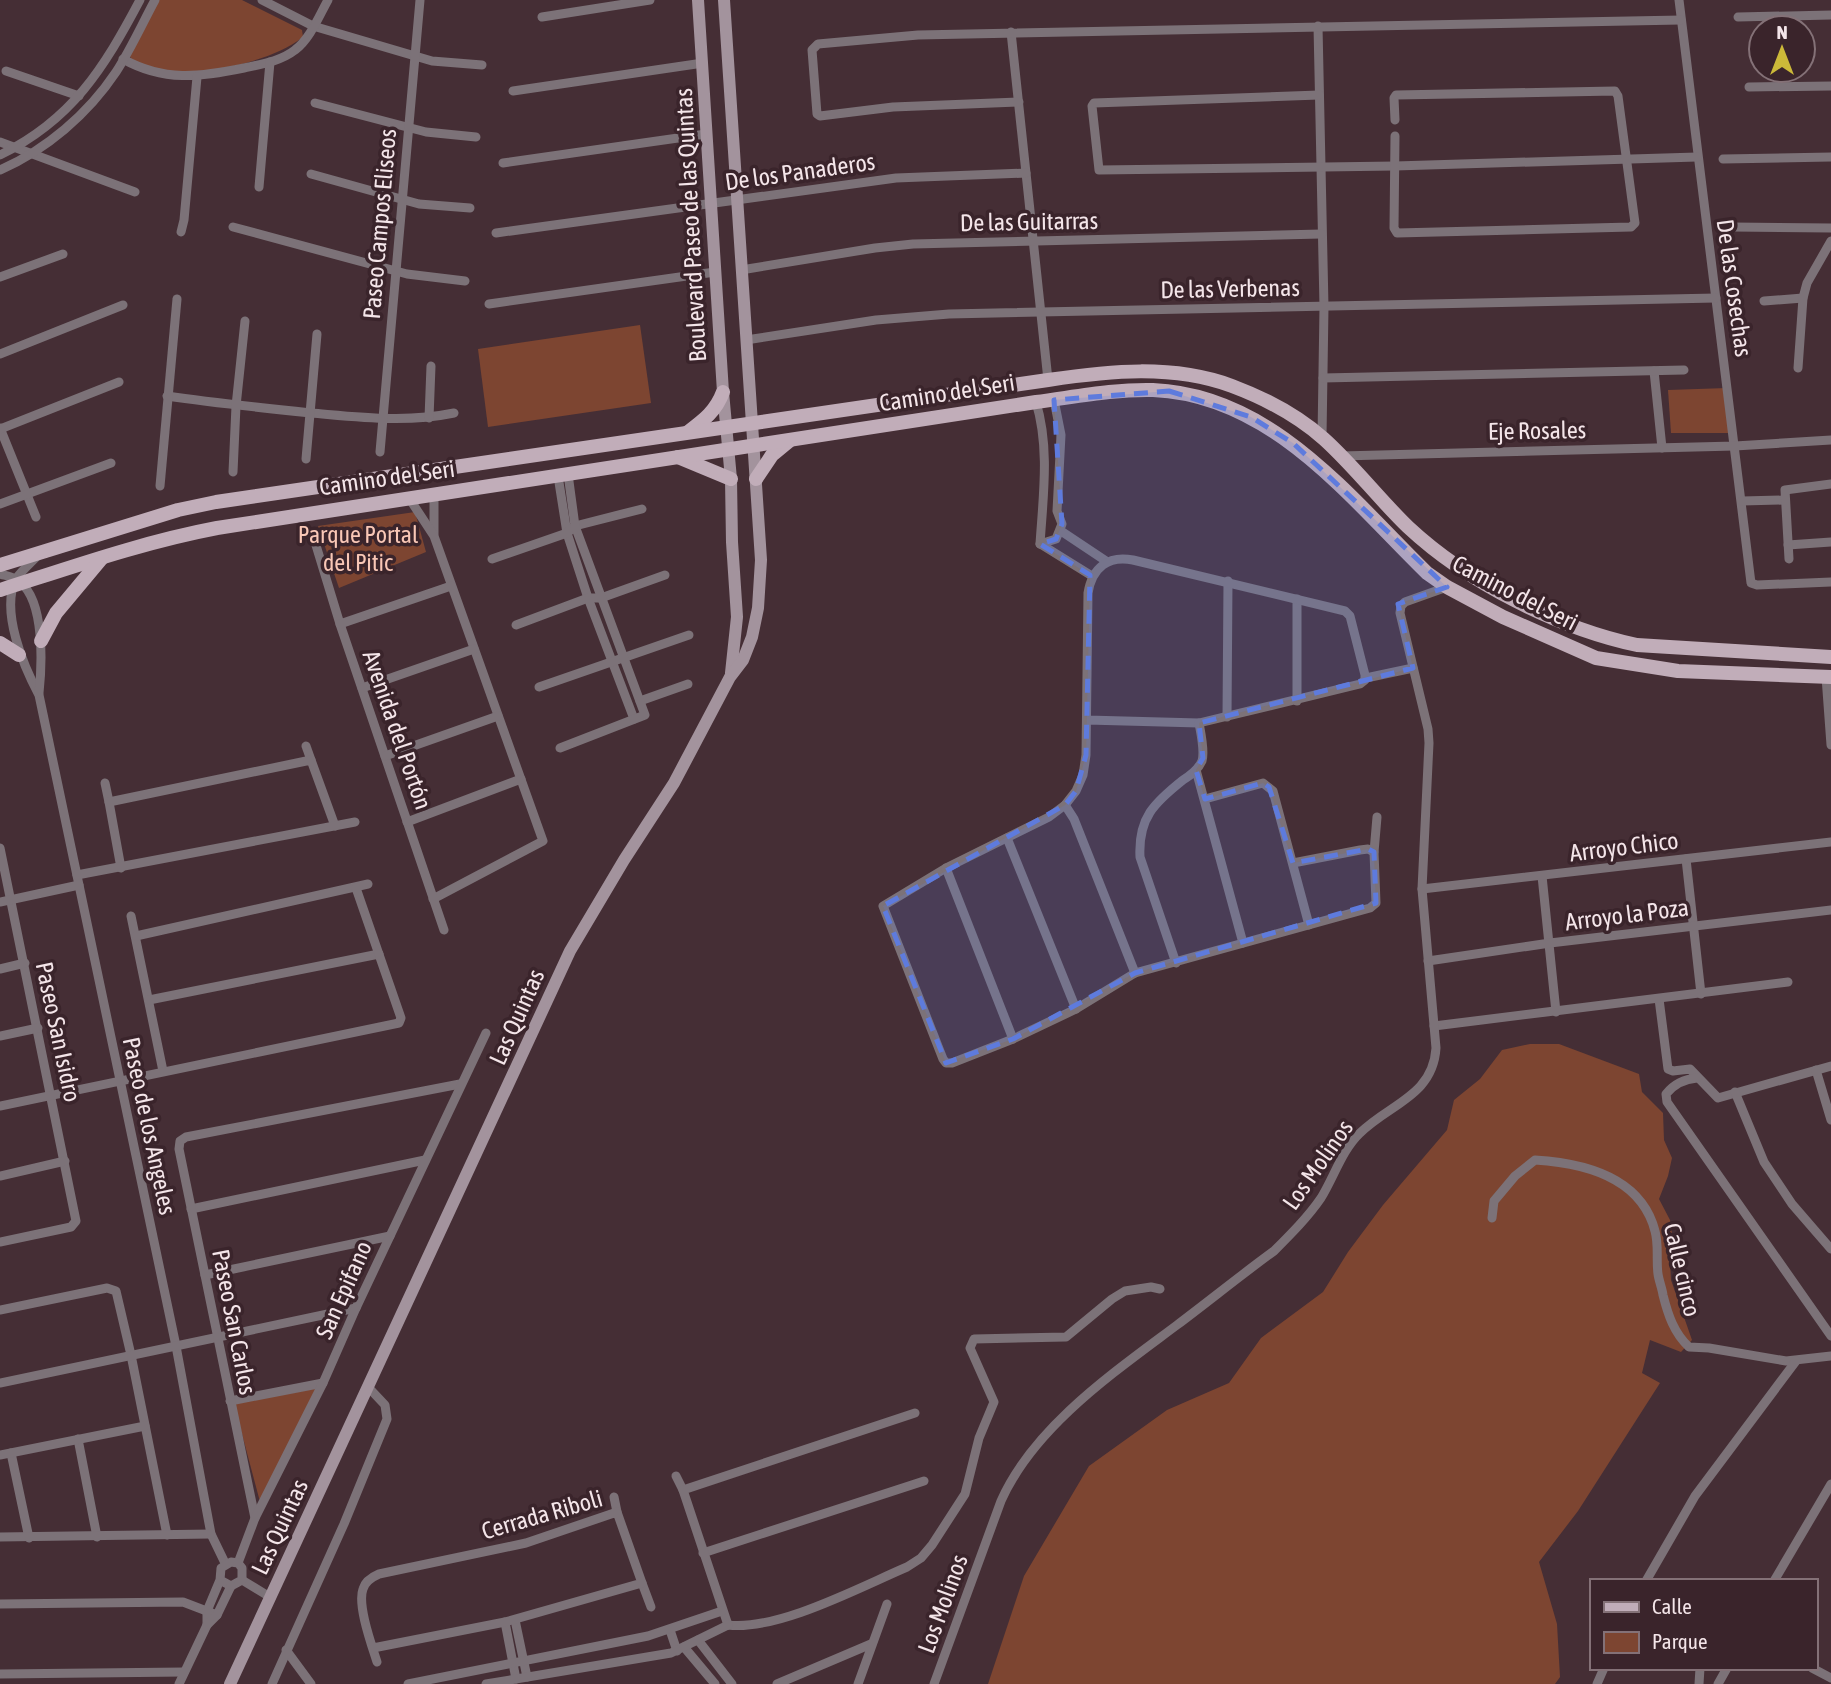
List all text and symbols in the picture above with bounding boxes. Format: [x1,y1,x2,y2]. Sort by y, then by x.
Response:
north arrow [1747,14,1817,84]
text: N [1776,21,1788,43]
street label: Boulevard Paseo de las Quintas [670,88,711,363]
street label: Paseo Campos Eliseos [358,128,401,320]
street label: De los Panaderos [723,148,877,195]
street label: De las Guitarras [960,207,1098,236]
street label: De las Cosechas [1711,218,1757,358]
street label: De las Verbenas [1160,274,1300,303]
street label: Camino del Seri [877,368,1016,417]
street label: Eje Rosales [1488,416,1586,445]
street label: Camino del Seri [317,455,456,500]
park label: Parque Portal del Pitic [298,521,419,576]
street label: Camino del Seri [1448,550,1582,636]
street label: Avenida del Portón [358,647,437,813]
street label: Arroyo Chico [1568,826,1680,867]
street label: Arroyo la Poza [1564,894,1690,935]
street label: Paseo San Isidro [30,960,86,1104]
street label: Las Quintas [484,965,550,1069]
street label: Paseo de los Angeles [118,1035,181,1217]
street label: Los Molinos [1277,1115,1358,1215]
street label: Calle cinco [1659,1221,1706,1319]
street label: San Epifano [310,1237,377,1343]
street label: Paseo San Carlos [207,1247,262,1397]
street label: Las Quintas [246,1475,313,1579]
street label: Cerrada Riboli [478,1484,605,1545]
street label: Los Molinos [912,1551,973,1657]
legend [1590,1579,1817,1670]
text: Calle [1652,1594,1692,1618]
text: Parque [1652,1629,1707,1653]

